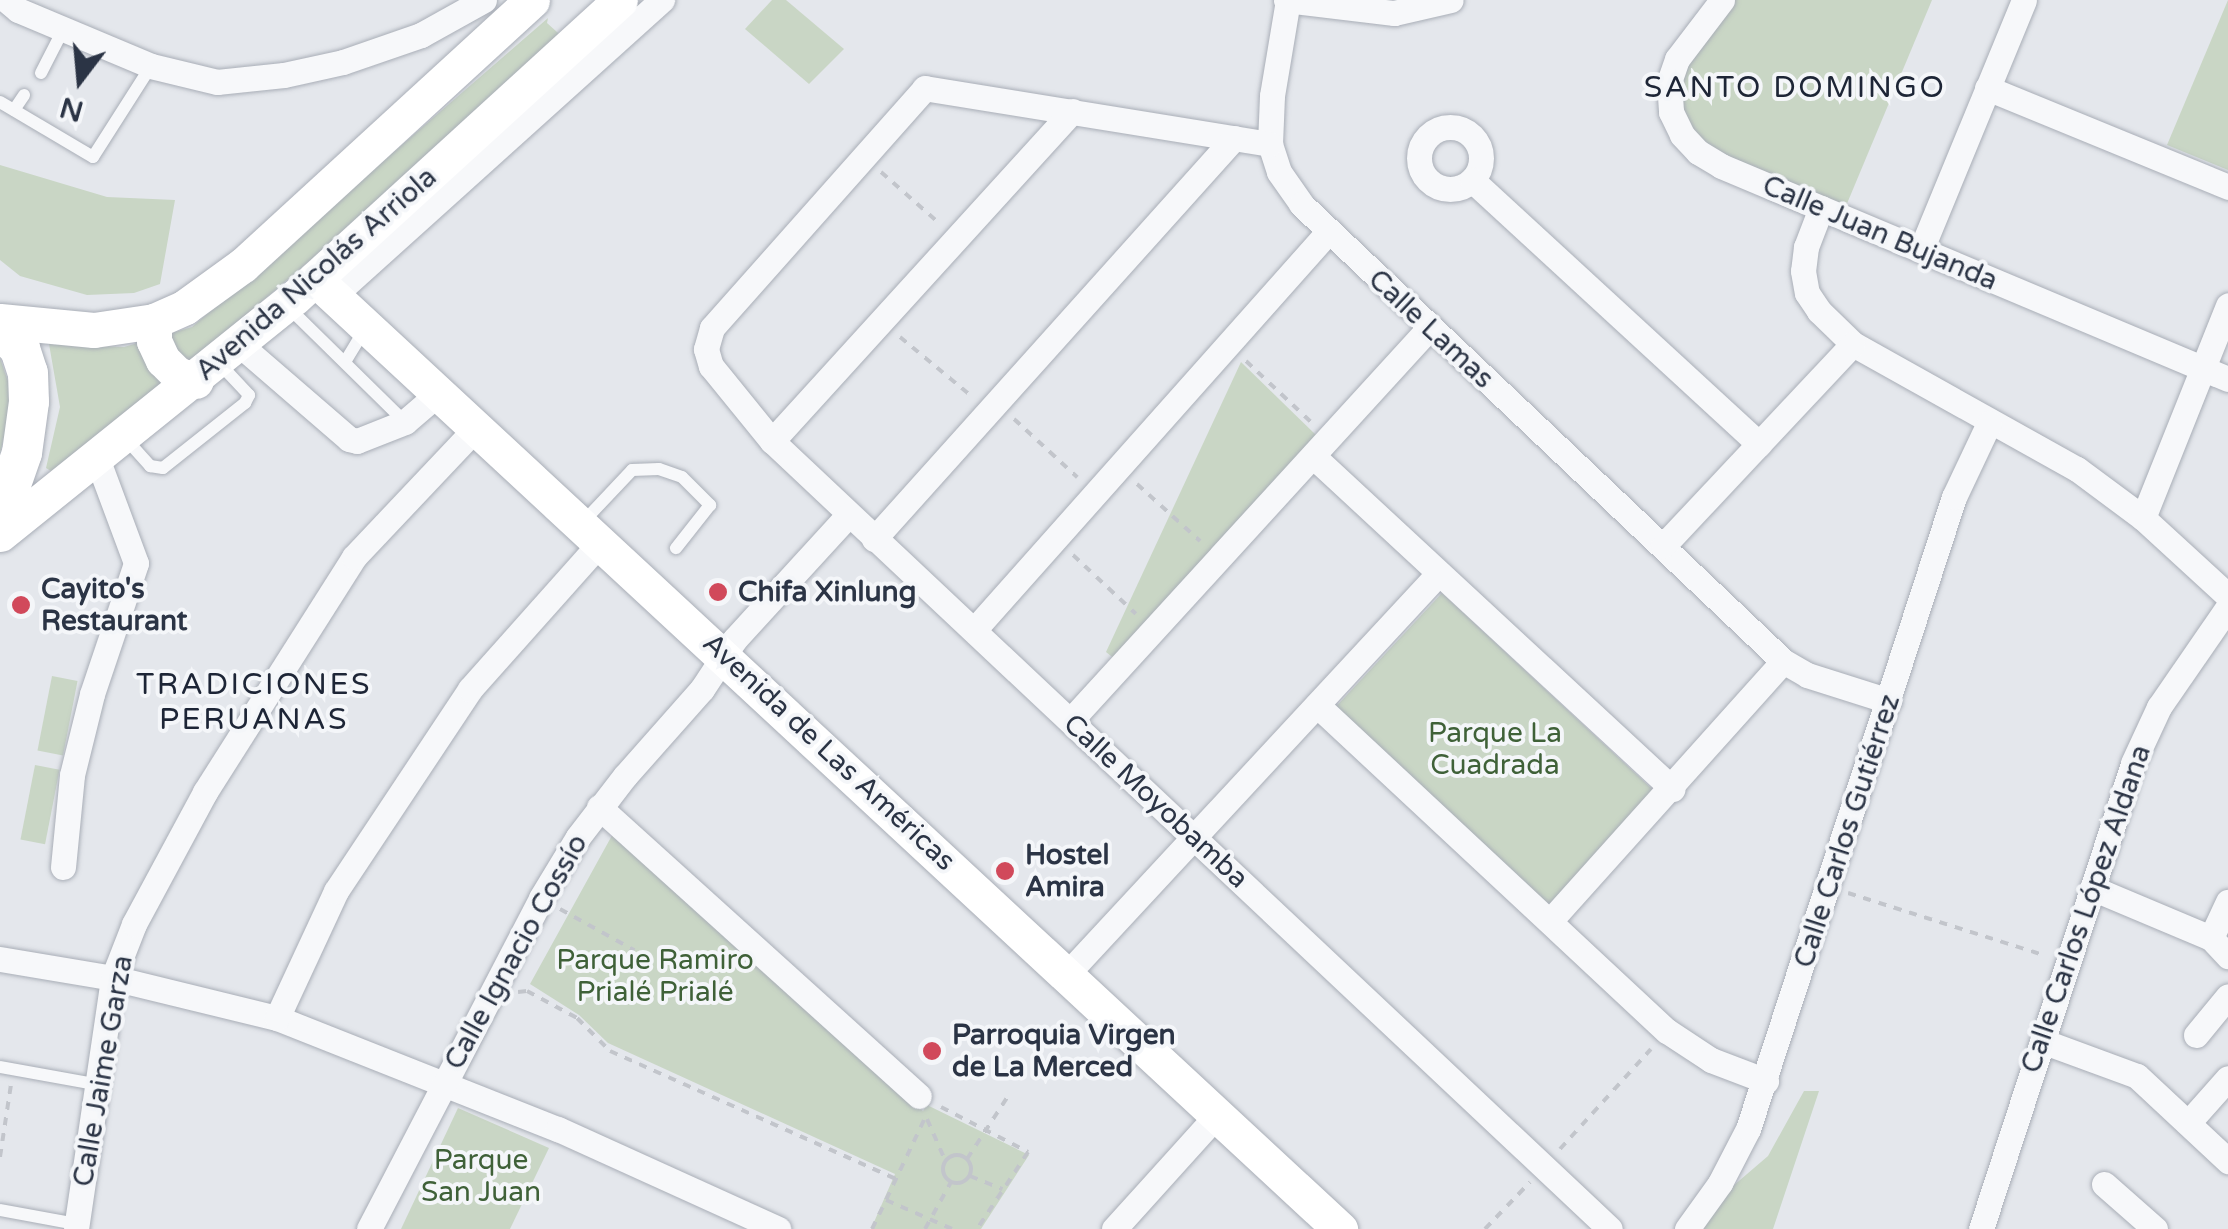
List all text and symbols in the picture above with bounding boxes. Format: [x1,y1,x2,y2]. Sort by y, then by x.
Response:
north arrow [30,30,130,130]
district label: SANTO DOMINGO [1644,70,1946,106]
text: N [56,89,87,128]
street label: Avenida Nicolás Arriola [189,160,443,388]
street label: Calle Juan Bujanda [1757,168,2003,298]
street label: Calle Lamas [1361,262,1501,396]
place label: Cayito's Restaurant [41,572,187,638]
place label: Chifa Xinlung [738,575,916,609]
marker: Chifa Xinlung [707,581,729,603]
marker: Cayito's Restaurant [10,594,32,616]
street label: Avenida de Las Américas [696,626,962,878]
district label: TRADICIONES PERUANAS [136,667,372,738]
street label: Calle Carlos Gutiérrez [1787,690,1907,972]
street label: Calle Moyobamba [1057,707,1255,895]
park label: Parque La Cuadrada [1428,716,1562,782]
street label: Calle Carlos López Aldana [2014,741,2158,1077]
street label: Calle Ignacio Cossío [437,829,595,1075]
place label: Hostel Amira [1025,838,1109,904]
marker: Hostel Amira [994,860,1016,882]
park label: Parque Ramiro Prialé Prialé [556,943,754,1009]
street label: Calle Jaime Garza [66,953,140,1189]
place label: Parroquia Virgen de La Merced [952,1018,1176,1084]
marker: Parroquia Virgen de La Merced [921,1040,943,1062]
park label: Parque San Juan [421,1143,541,1209]

